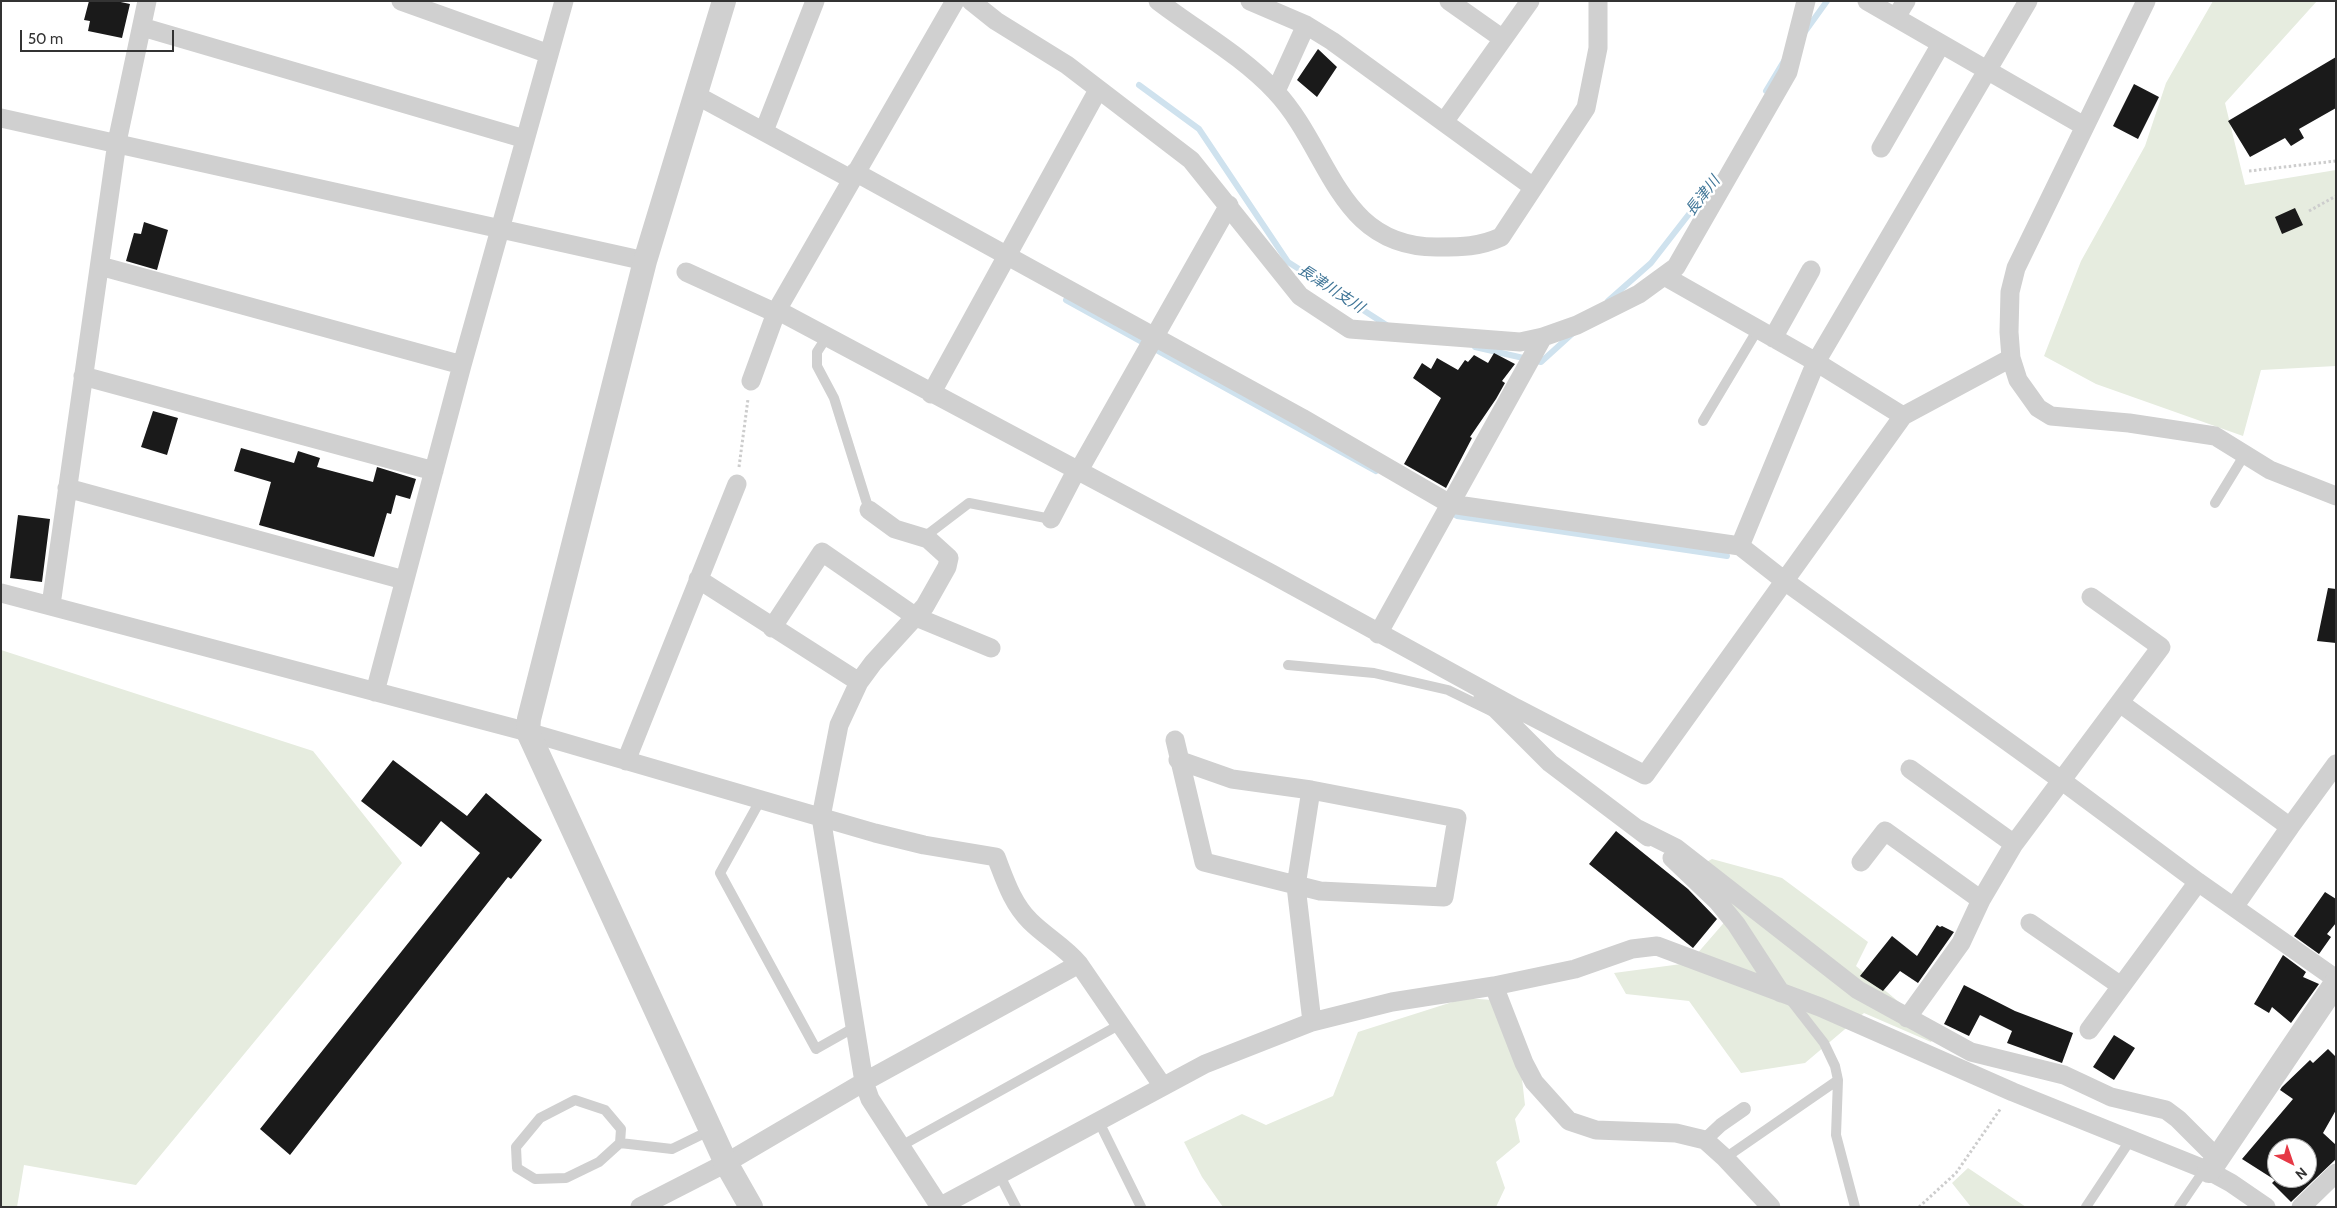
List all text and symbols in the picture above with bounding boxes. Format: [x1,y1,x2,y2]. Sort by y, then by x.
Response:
scale bar [22,20,176,52]
text: 50 m [28,30,63,48]
water label: 長津川 [1682,173,1724,219]
water label: 長津川支川 [1295,261,1367,317]
north arrow [2267,1138,2317,1188]
text: N [2292,1164,2311,1184]

